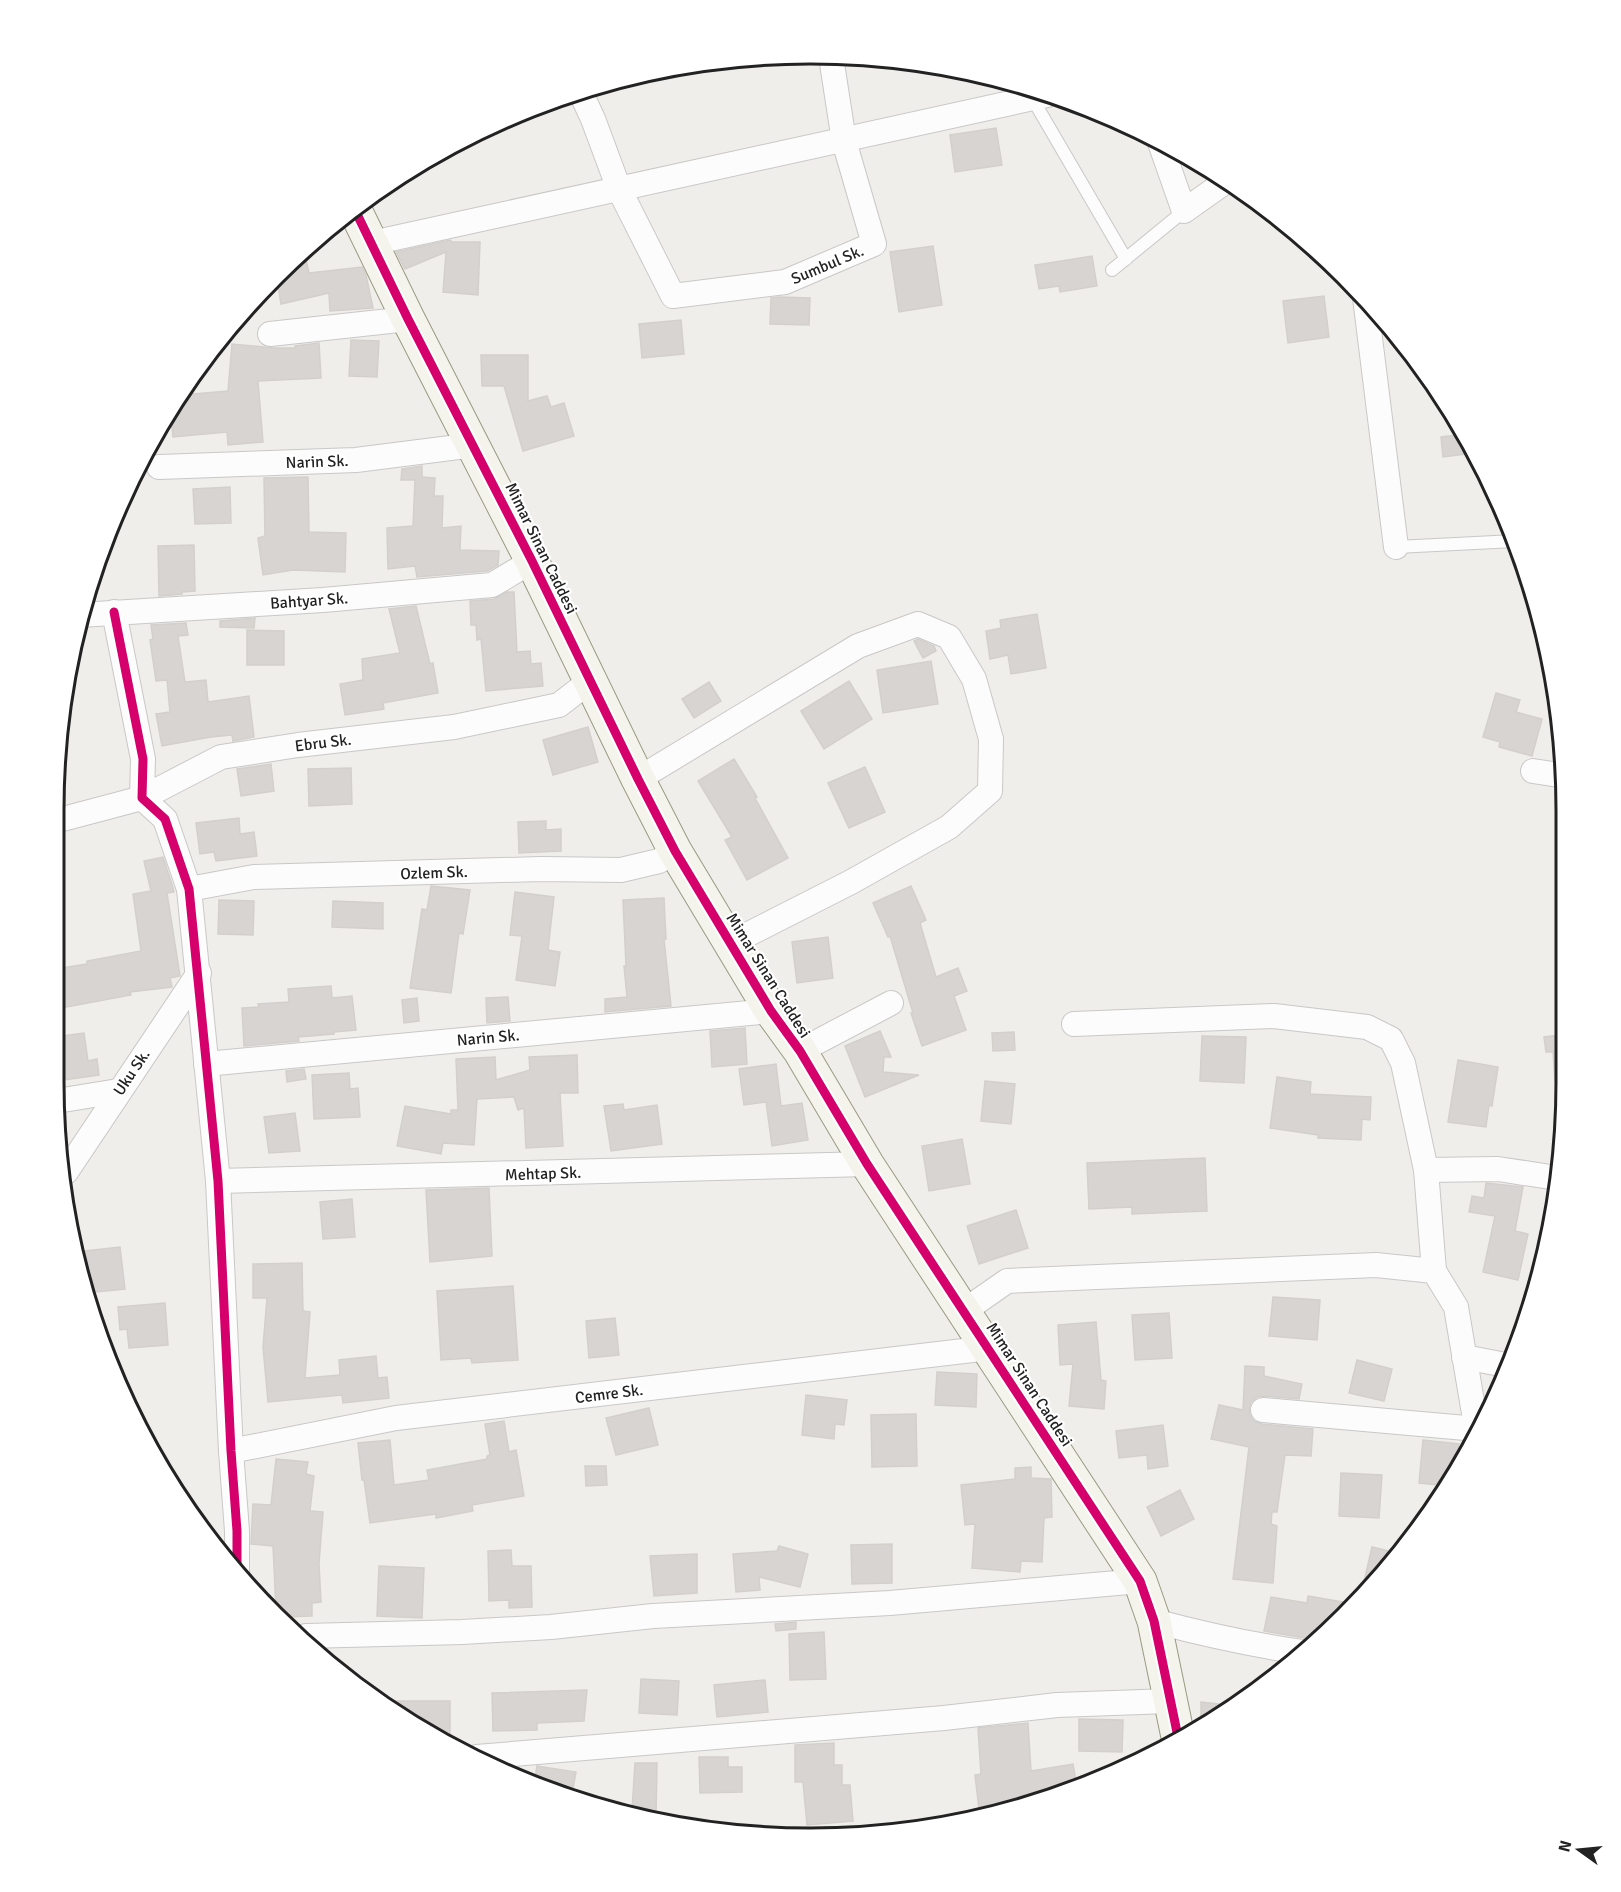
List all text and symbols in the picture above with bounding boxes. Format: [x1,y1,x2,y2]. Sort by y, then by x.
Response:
street label: Sumbul Sk. [788,241,867,289]
street label: Narin Sk. [285,451,349,473]
street label: Mimar Sinan Caddesi [501,479,582,617]
street label: Bahtyar Sk. [269,588,349,614]
street label: Ebru Sk. [294,730,353,756]
street label: Ozlem Sk. [400,862,468,884]
street label: Mimar Sinan Caddesi [722,909,815,1042]
street label: Narin Sk. [456,1025,520,1051]
street label: Uku Sk. [109,1045,155,1100]
street label: Mehtap Sk. [504,1163,582,1185]
street label: Mimar Sinan Caddesi [982,1319,1077,1450]
street label: Cemre Sk. [574,1380,644,1408]
north arrow [1549,1820,1609,1880]
text: N [1554,1838,1577,1854]

